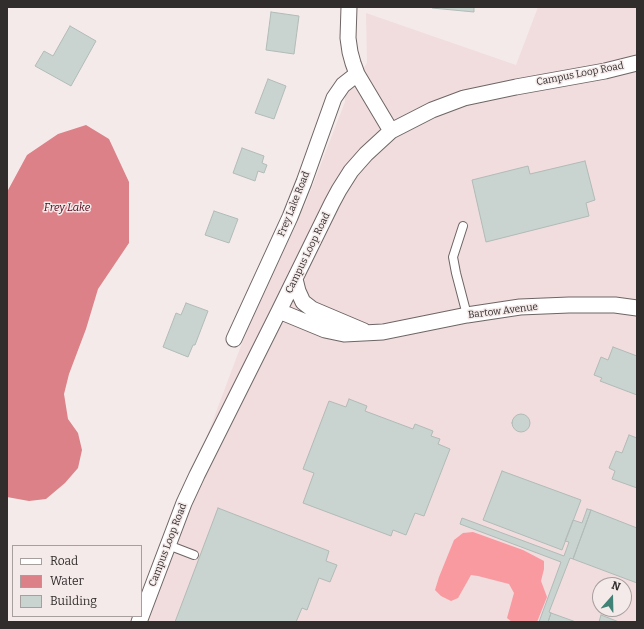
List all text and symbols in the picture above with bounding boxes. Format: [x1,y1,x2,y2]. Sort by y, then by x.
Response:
street label: Campus Loop Road [535,60,625,88]
street label: Frey Lake Road [275,170,313,238]
water label: Frey Lake [44,201,90,215]
street label: Campus Loop Road [283,211,333,295]
street label: Bartow Avenue [467,301,539,321]
street label: Campus Loop Road [147,502,189,588]
legend [12,545,142,617]
text: Road [50,554,78,568]
text: Water [50,574,84,588]
north arrow [592,577,632,617]
text: N [610,579,622,594]
text: Building [50,594,97,608]

